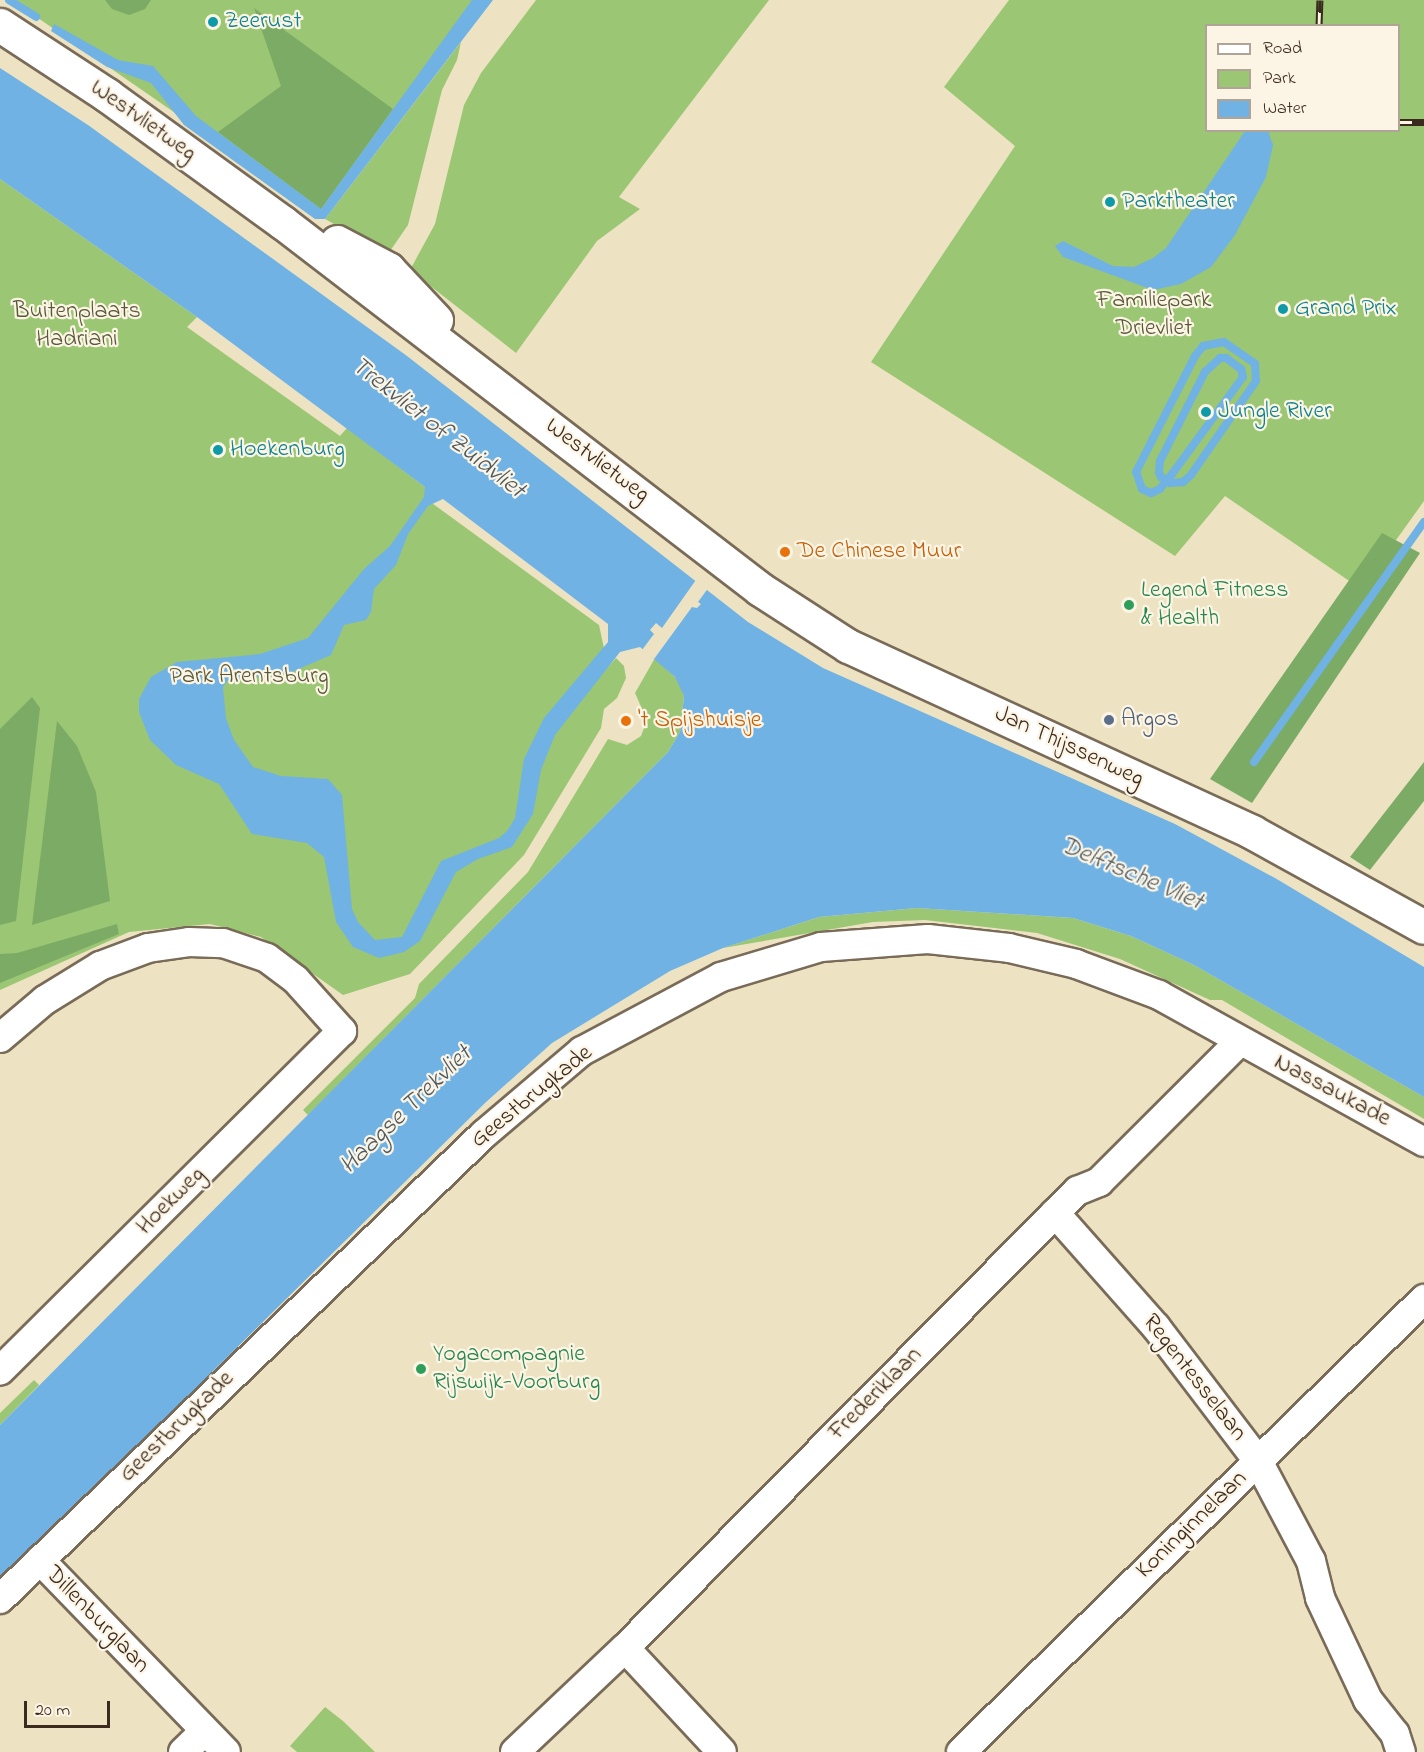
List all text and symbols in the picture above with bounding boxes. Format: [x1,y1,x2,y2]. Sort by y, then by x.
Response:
place label: Zeerust [225,8,302,36]
marker: Zeerust [206,15,220,29]
legend [1205,24,1400,132]
text: Road [1263,36,1302,62]
text: Park [1263,66,1296,92]
street label: Westvlietweg [84,74,202,168]
text: Water [1263,96,1306,122]
place label: Parktheater [1122,188,1235,216]
marker: Parktheater [1103,195,1117,209]
park label: Familiepark Drievliet [1097,287,1211,343]
place label: Grand Prix [1295,295,1397,323]
park label: Buitenplaats Hadriani [13,298,141,354]
marker: Grand Prix [1276,302,1290,316]
water label: Trekvliet of Zuidvliet [344,351,530,507]
place label: Jungle River [1218,398,1332,426]
marker: Jungle River [1199,405,1213,419]
street label: Westvlietweg [539,412,655,510]
place label: Hoekenburg [230,436,345,464]
marker: Hoekenburg [211,443,225,457]
place label: De Chinese Muur [797,538,961,566]
marker: De Chinese Muur [778,545,792,559]
place label: Legend Fitness & Health [1141,577,1288,633]
marker: Legend Fitness & Health [1122,598,1136,612]
park label: Park Arentsburg [169,663,329,691]
street label: Jan Thijssenweg [990,700,1148,794]
place label: Argos [1121,706,1179,734]
place label: 't Spijshuisje [638,707,762,735]
marker: Argos [1102,713,1116,727]
marker: 't Spijshuisje [619,714,633,728]
water label: Delftsche Vliet [1055,831,1207,919]
street label: Geestbrugkade [465,1039,599,1155]
water label: Haagse Trekvliet [334,1040,480,1182]
street label: Nassaukade [1269,1048,1395,1134]
street label: Hoekweg [131,1161,211,1241]
street label: Regentesselaan [1135,1309,1253,1447]
place label: Yogacompagnie Rijswijk-Voorburg [433,1341,600,1397]
street label: Frederiklaan [823,1341,929,1447]
marker: Yogacompagnie Rijswijk-Voorburg [414,1362,428,1376]
street label: Geestbrugkade [114,1365,240,1489]
street label: Koninginnelaan [1130,1465,1254,1585]
street label: Dillenburglaan [39,1560,155,1680]
scale bar [27,1689,112,1727]
text: 20 m [35,1698,70,1724]

